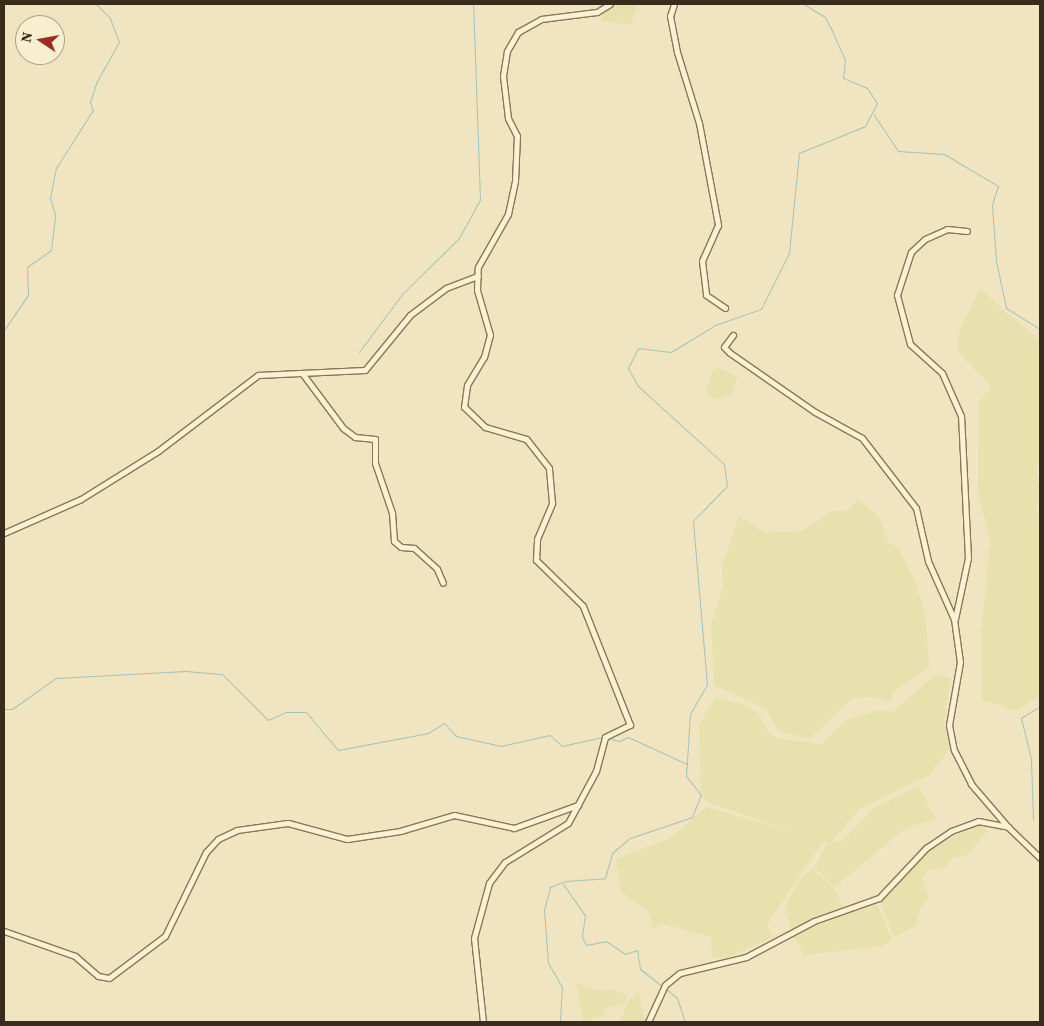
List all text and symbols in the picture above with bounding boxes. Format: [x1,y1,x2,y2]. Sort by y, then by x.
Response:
north arrow [15,15,65,65]
text: N [15,30,37,44]

